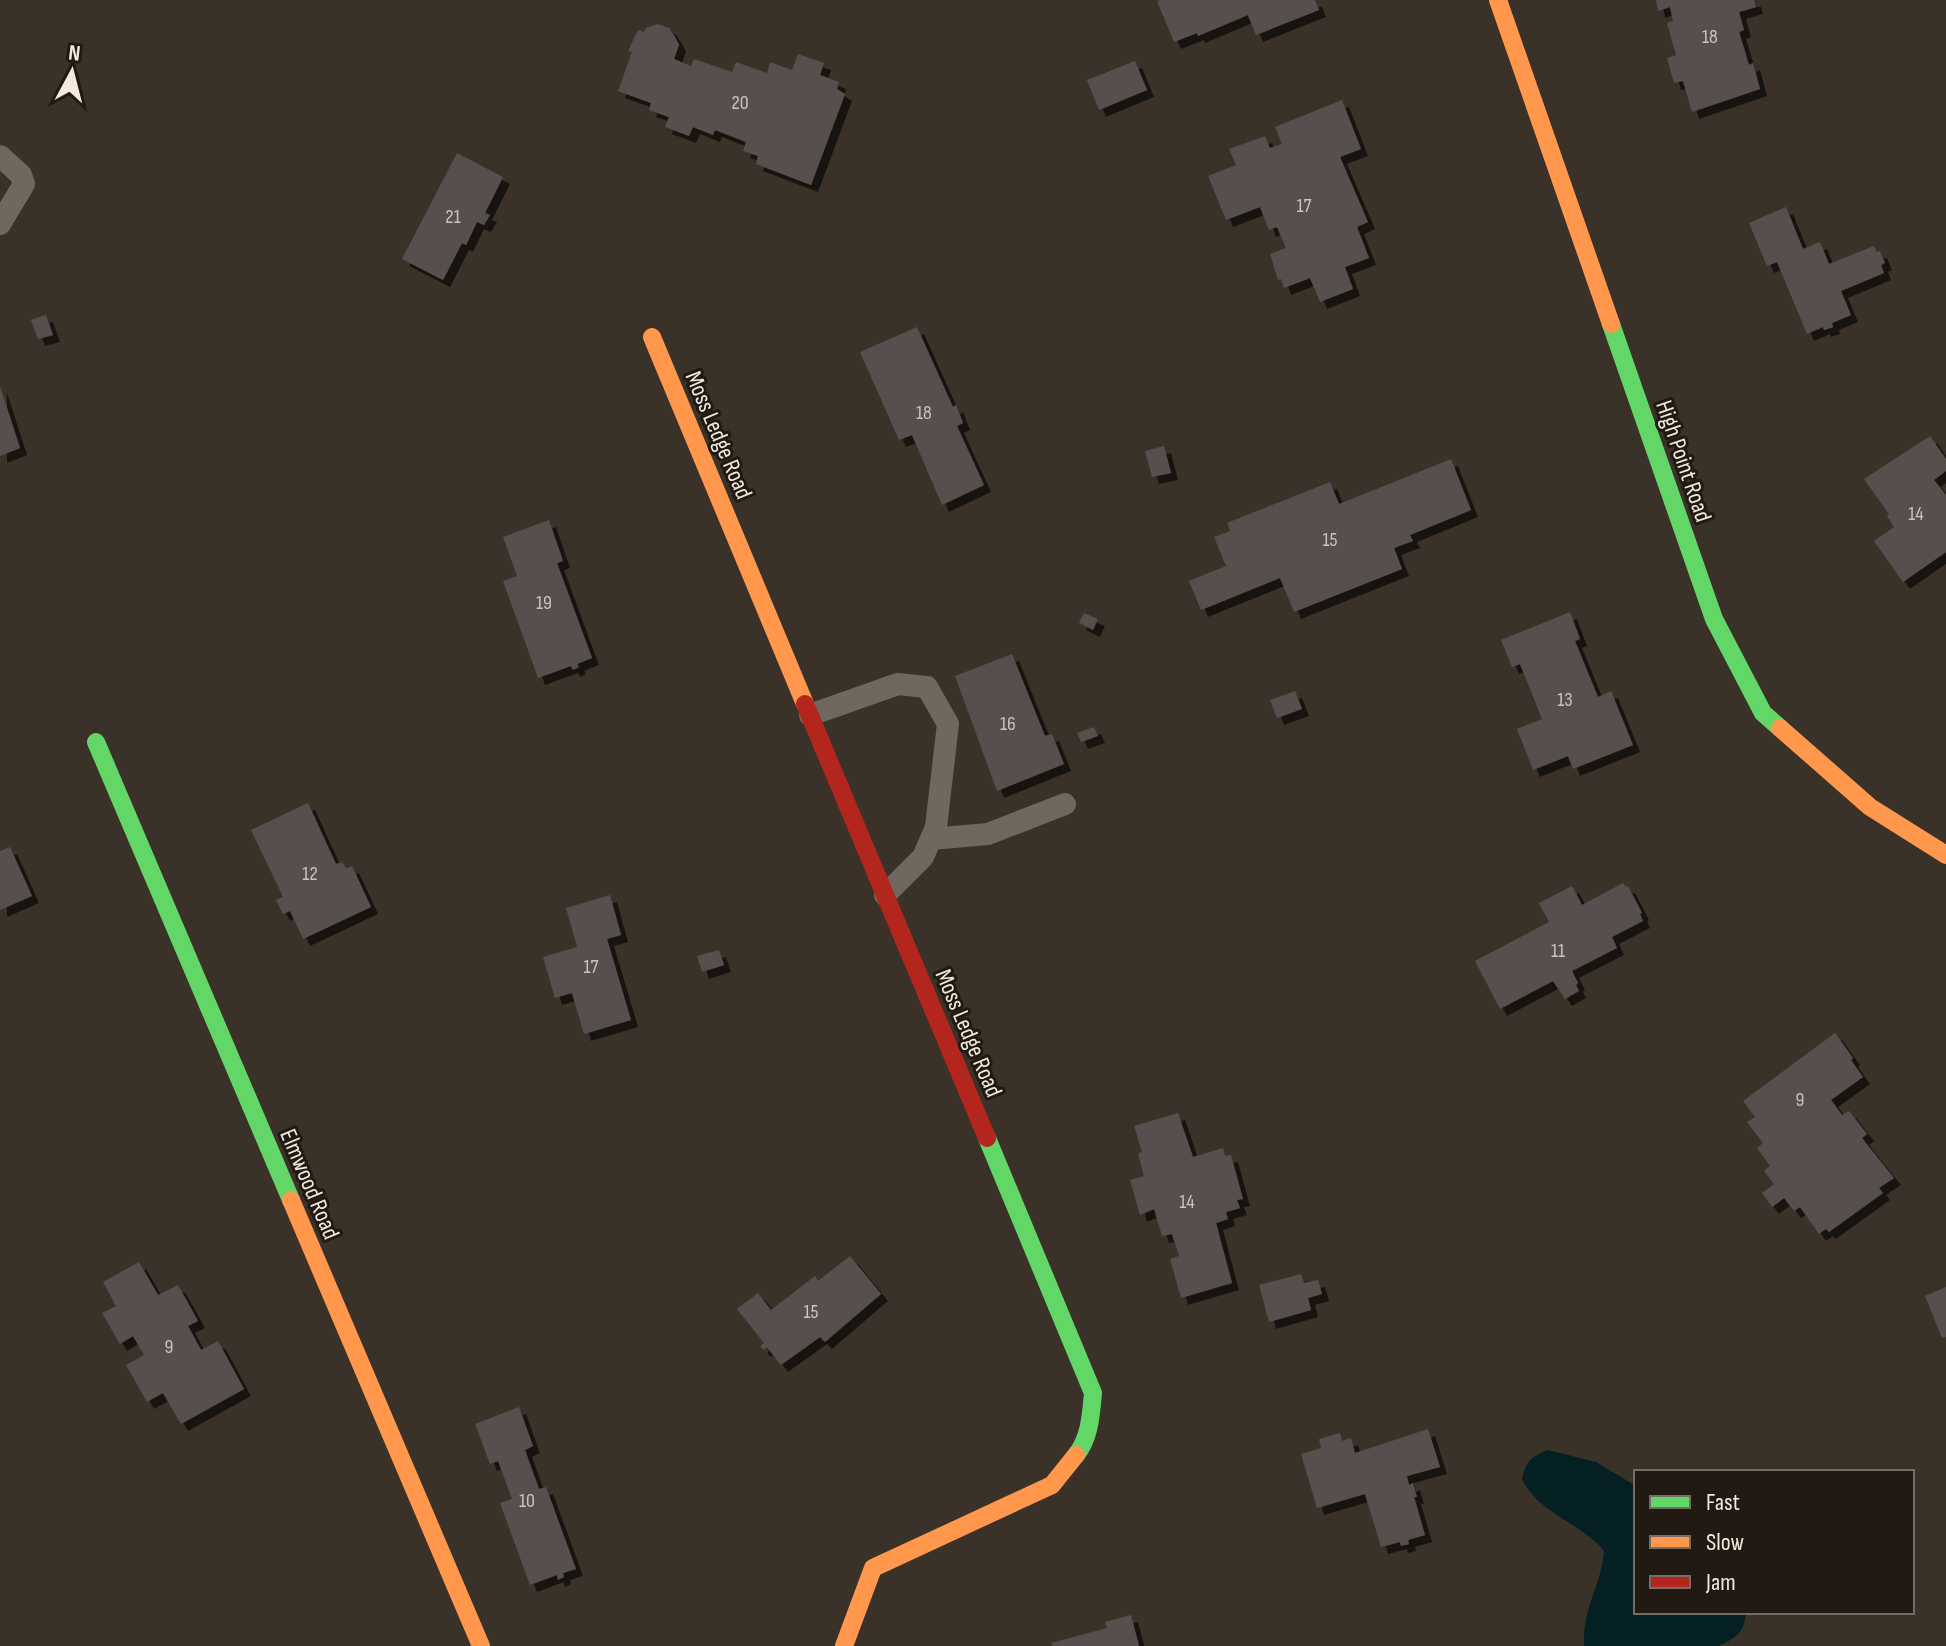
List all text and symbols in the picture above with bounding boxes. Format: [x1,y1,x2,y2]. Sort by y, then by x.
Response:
house number: 18 [1702,25,1718,49]
north arrow [32,32,112,112]
text: N [67,40,82,68]
house number: 20 [731,91,749,115]
house number: 17 [1297,194,1311,218]
house number: 21 [445,205,461,229]
street label: Moss Ledge Road [679,367,758,504]
street label: High Point Road [1649,397,1718,526]
house number: 18 [916,401,932,425]
house number: 14 [1908,502,1924,526]
house number: 15 [1322,528,1338,552]
house number: 19 [536,591,552,615]
house number: 13 [1557,688,1573,712]
house number: 16 [1000,712,1016,736]
house number: 12 [302,862,318,886]
house number: 11 [1551,939,1565,963]
house number: 17 [584,955,598,979]
street label: Moss Ledge Road [929,965,1008,1102]
house number: 9 [1796,1088,1804,1112]
street label: Elmwood Road [273,1125,346,1244]
house number: 14 [1179,1190,1195,1214]
house number: 15 [803,1300,819,1324]
house number: 9 [165,1335,173,1359]
legend [1634,1470,1914,1614]
text: Fast [1706,1488,1740,1517]
house number: 10 [519,1489,535,1513]
text: Slow [1706,1528,1744,1557]
text: Jam [1705,1568,1736,1597]

